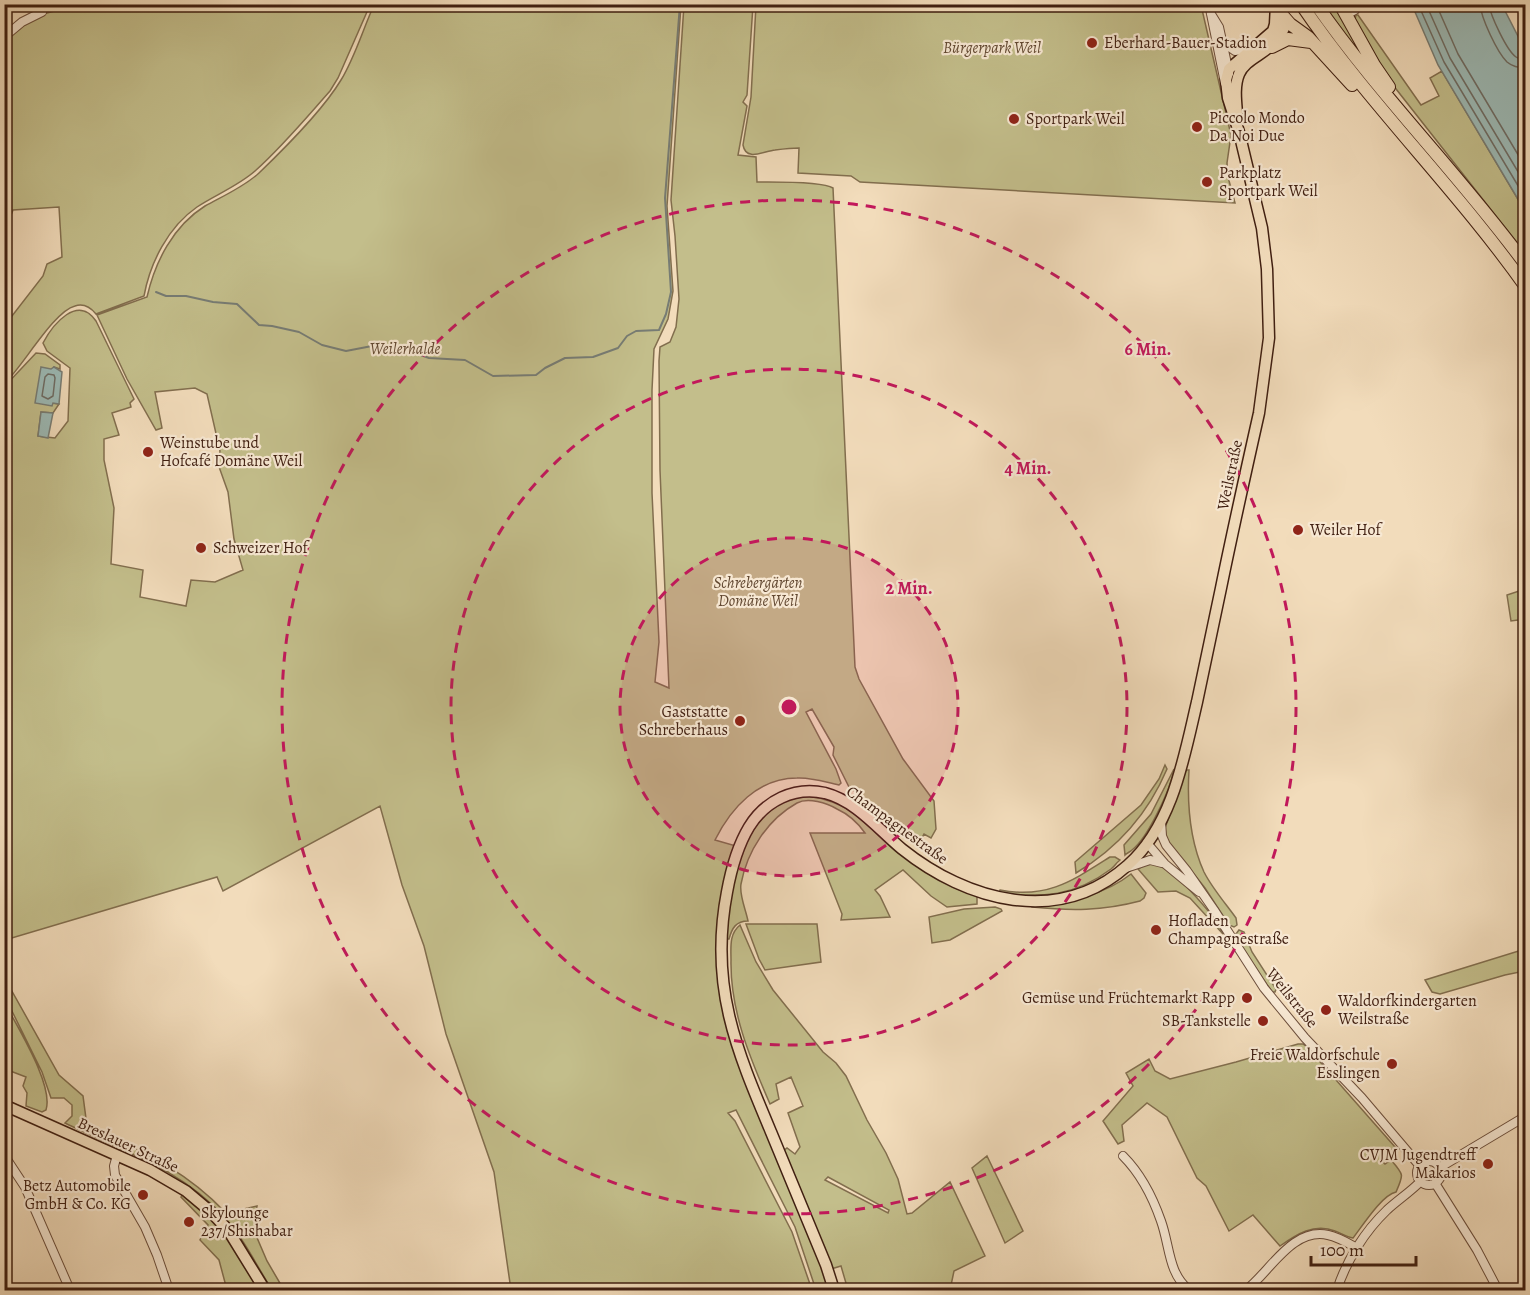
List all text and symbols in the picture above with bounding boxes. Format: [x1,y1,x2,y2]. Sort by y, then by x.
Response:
place label: Eberhard-Bauer-Stadion [1104,32,1267,54]
marker: Eberhard-Bauer-Stadion [1085,36,1099,50]
park label: Bürgerpark Weil [943,37,1041,59]
place label: Piccolo Mondo Da Noi Due [1209,107,1305,147]
place label: Sportpark Weil [1026,108,1125,130]
marker: Sportpark Weil [1007,112,1021,126]
marker: Piccolo Mondo Da Noi Due [1190,120,1204,134]
place label: Parkplatz Sportpark Weil [1219,162,1318,202]
marker: Parkplatz Sportpark Weil [1200,175,1214,189]
text: 6 Min. [1125,337,1171,361]
park label: Weilerhalde [370,338,441,360]
place label: Weinstube und Hofcafé Domäne Weil [159,432,303,472]
street label: Weilstraße [1212,438,1248,513]
marker: Weinstube und Hofcafé Domäne Weil [141,445,155,459]
text: 4 Min. [1005,456,1051,480]
place label: Weiler Hof [1309,519,1383,541]
marker: Weiler Hof [1291,523,1305,537]
place label: Schweizer Hof [213,537,310,559]
marker: Schweizer Hof [194,541,208,555]
park label: Schrebergärten Domäne Weil [714,572,803,612]
text: 2 Min. [885,576,933,600]
centre of rings [779,697,799,717]
place label: Gaststatte Schreberhaus [639,701,728,741]
marker: Gaststatte Schreberhaus [733,714,747,728]
street label: Champagnestraße [842,781,952,869]
place label: Hofladen Champagnestraße [1168,910,1289,950]
marker: Hofladen Champagnestraße [1149,923,1163,937]
street label: Weilstraße [1260,963,1323,1033]
place label: Gemüse und Früchtemarkt Rapp [1022,987,1235,1009]
place label: Waldorfkindergarten Weilstraße [1337,990,1477,1030]
marker: Gemüse und Früchtemarkt Rapp [1240,991,1254,1005]
marker: Waldorfkindergarten Weilstraße [1319,1003,1333,1017]
place label: SB-Tankstelle [1162,1010,1251,1032]
marker: SB-Tankstelle [1256,1014,1270,1028]
place label: Freie Waldorfschule Esslingen [1250,1044,1380,1084]
marker: Freie Waldorfschule Esslingen [1385,1057,1399,1071]
street label: Breslauer Straße [74,1112,182,1178]
place label: CVJM Jugendtreff Makarios [1360,1144,1479,1184]
marker: CVJM Jugendtreff Makarios [1481,1157,1495,1171]
place label: Betz Automobile GmbH & Co. KG [23,1175,131,1215]
marker: Betz Automobile GmbH & Co. KG [136,1188,150,1202]
place label: Skylounge 237/Shishabar [201,1202,293,1242]
marker: Skylounge 237/Shishabar [182,1215,196,1229]
scale bar [1311,1229,1416,1267]
text: 100 m [1320,1238,1364,1262]

